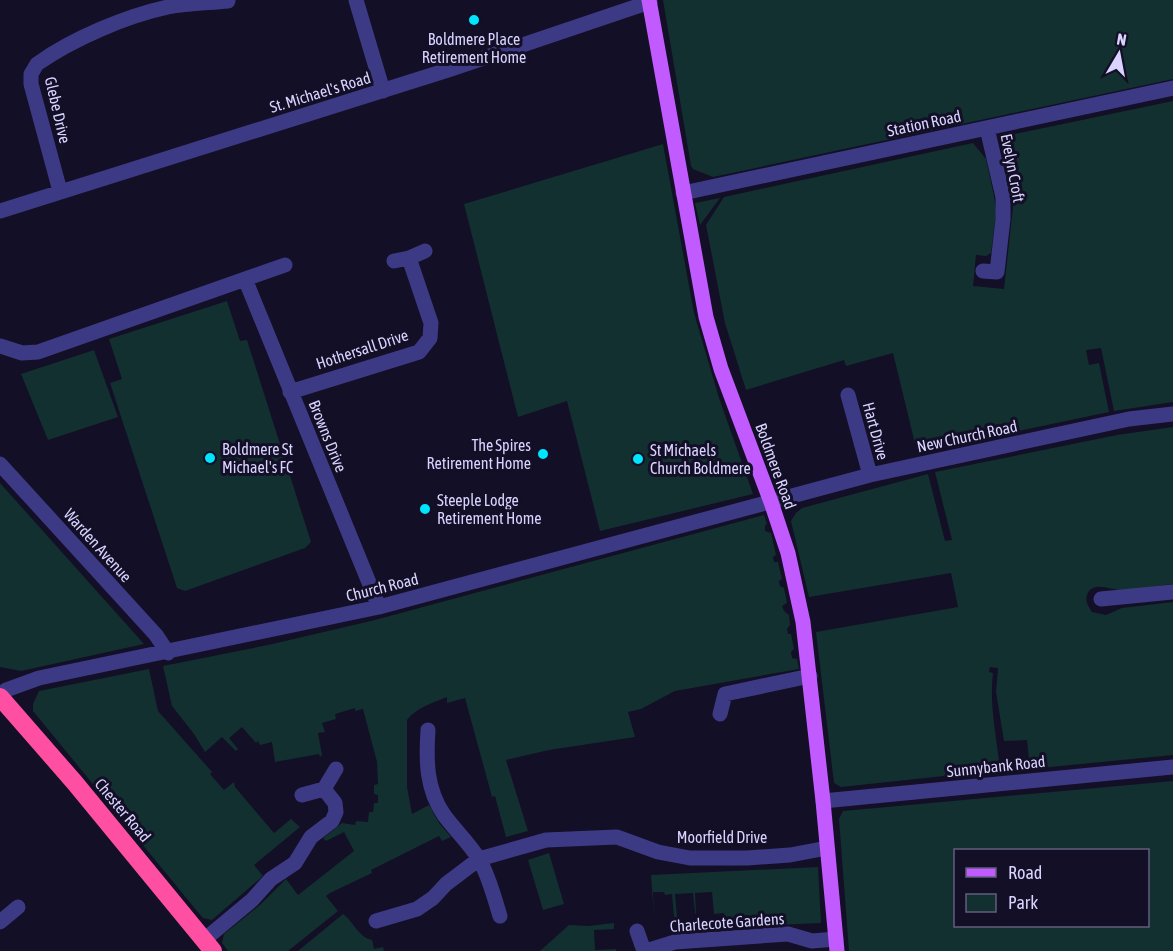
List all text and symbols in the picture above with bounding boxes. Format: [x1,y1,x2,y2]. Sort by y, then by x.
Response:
marker: Boldmere Place Retirement Home [467,13,481,27]
north arrow [1089,24,1149,84]
place label: Boldmere Place Retirement Home [422,30,526,66]
text: N [1115,30,1128,49]
street label: St. Michael's Road [267,68,373,116]
street label: Glebe Drive [42,75,74,145]
street label: Station Road [885,106,963,140]
street label: Evelyn Croft [997,132,1029,204]
street label: Hothersall Drive [314,326,410,372]
street label: Browns Drive [305,397,351,475]
street label: Hart Drive [860,400,892,462]
street label: New Church Road [915,417,1019,455]
street label: Boldmere Road [752,421,800,511]
place label: The Spires Retirement Home [427,436,531,472]
place label: Boldmere St Michael's FC [222,440,293,476]
place label: St Michaels Church Boldmere [650,441,751,477]
marker: The Spires Retirement Home [536,447,550,461]
marker: Boldmere St Michael's FC [203,451,217,465]
marker: St Michaels Church Boldmere [631,452,645,466]
place label: Steeple Lodge Retirement Home [437,491,541,527]
marker: Steeple Lodge Retirement Home [418,502,432,516]
street label: Warden Avenue [60,505,136,585]
street label: Church Road [344,569,420,605]
street label: Sunnybank Road [946,752,1046,781]
street label: Chester Road [91,775,155,845]
street label: Moorfield Drive [677,828,767,846]
legend [954,849,1149,927]
text: Road [1008,862,1042,883]
text: Park [1008,892,1038,913]
street label: Charlecote Gardens [669,909,785,935]

